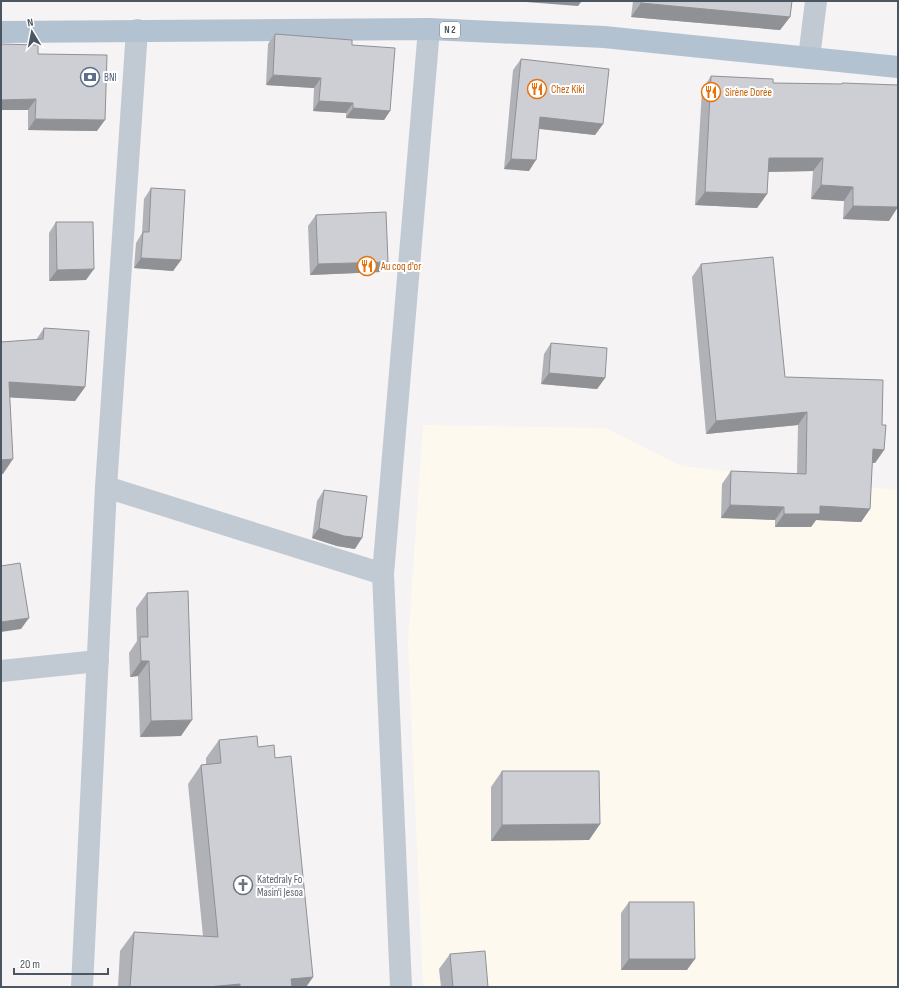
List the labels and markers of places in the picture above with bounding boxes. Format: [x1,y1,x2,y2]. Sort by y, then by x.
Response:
bank icon: BNI [79,66,101,88]
place label: BNI [104,71,117,84]
restaurant icon: Chez Kiki [526,78,548,100]
restaurant icon: Sirène Dorée [700,81,722,103]
place label: Chez Kiki [551,83,584,96]
place label: Sirène Dorée [725,86,772,99]
restaurant icon: Au coq d'or [356,255,378,277]
place label: Au coq d'or [380,260,421,273]
place label: Katedraly Fo Masin'i Jesoa [257,873,303,899]
church icon: Katedraly Fo Masin'i Jesoa [232,874,254,896]

